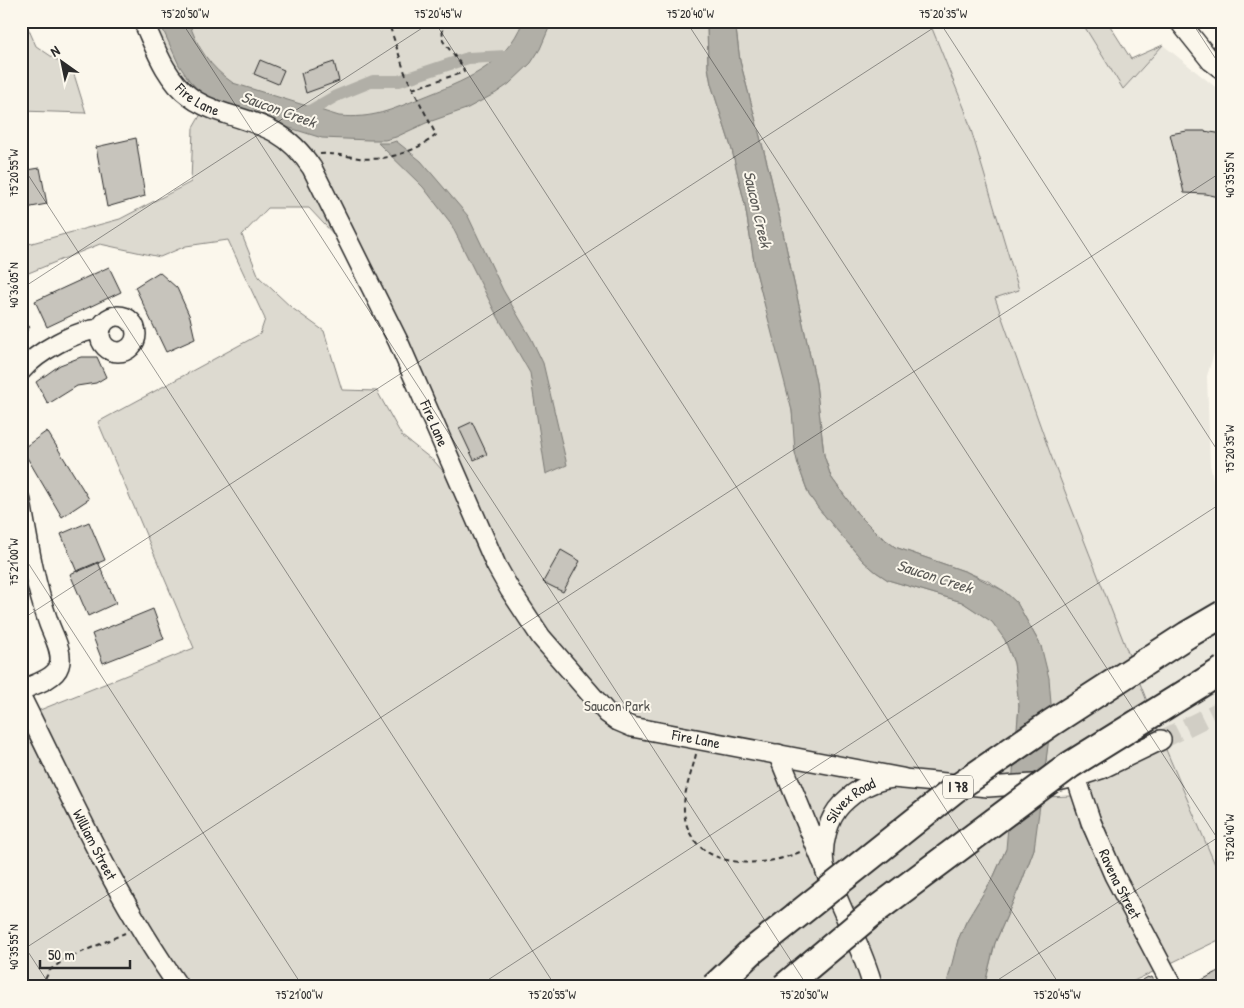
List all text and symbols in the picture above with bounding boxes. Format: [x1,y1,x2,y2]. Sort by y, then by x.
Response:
text: 75°20'50"W [161,5,210,22]
text: 75°20'45"W [414,5,462,22]
text: 75°20'40"W [666,5,714,22]
text: 75°20'35"W [919,5,968,22]
north arrow [38,38,88,88]
text: N [46,40,63,61]
street label: Fire Lane [170,77,222,121]
water label: Saucon Creek [239,85,321,133]
text: 75°20'55"W [5,148,22,197]
text: 40°35'55"N [1221,152,1238,198]
water label: Saucon Creek [739,169,778,251]
text: 40°36'05"N [5,262,22,308]
street label: Fire Lane [415,396,454,450]
text: 75°20'35"W [1221,424,1238,473]
text: 75°21'00"W [5,538,22,586]
water label: Saucon Creek [895,554,977,599]
park label: Saucon Park [584,695,650,716]
street label: Fire Lane [669,724,722,753]
street label: Silvex Road [820,772,879,826]
road number: I 78 [943,776,973,799]
street label: William Street [68,806,122,884]
text: 75°20'40"W [1221,814,1238,862]
street label: Ravena Street [1094,846,1147,923]
text: 40°35'55"N [5,924,22,970]
scale bar [40,938,130,970]
text: 50 m [48,944,75,965]
text: 75°21'00"W [275,986,323,1003]
text: 75°20'55"W [528,986,577,1003]
text: 75°20'50"W [780,986,829,1003]
text: 75°20'45"W [1033,986,1081,1003]

